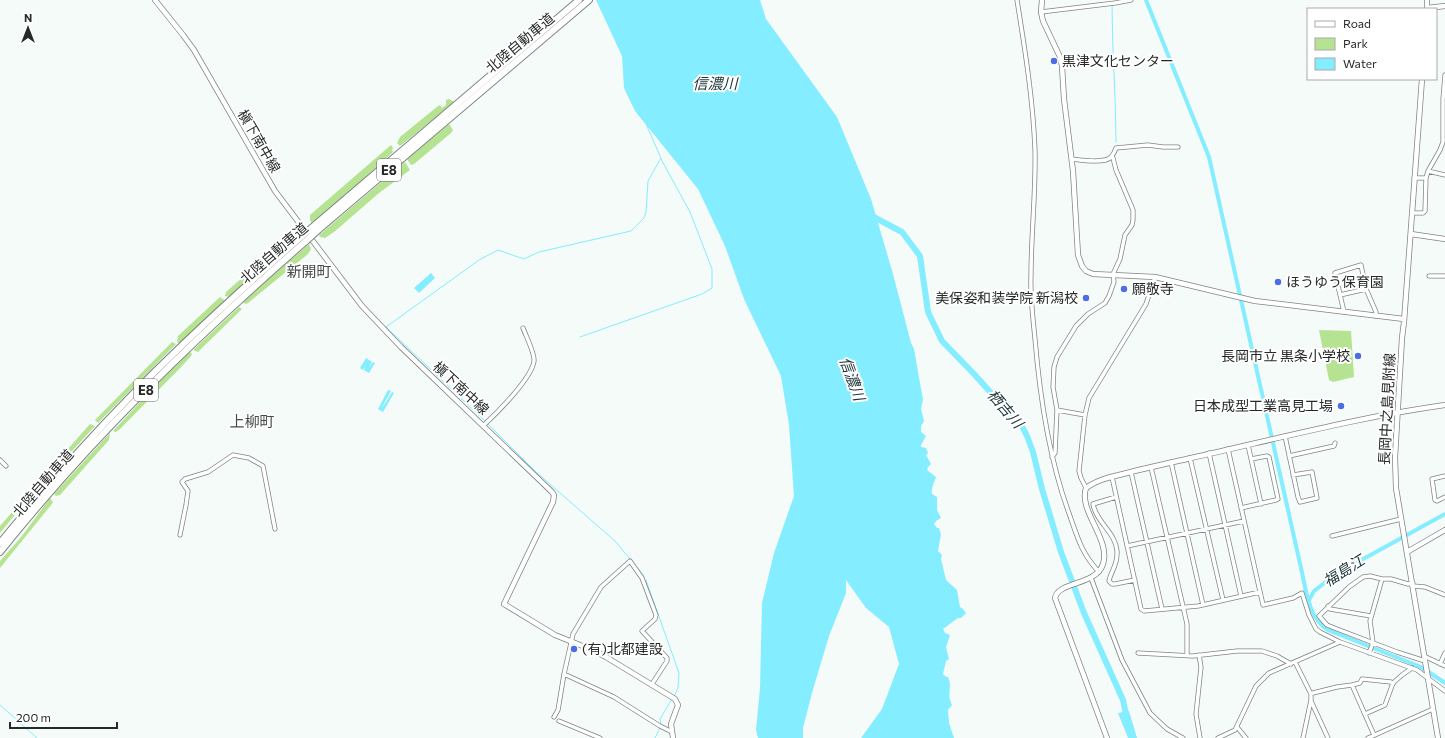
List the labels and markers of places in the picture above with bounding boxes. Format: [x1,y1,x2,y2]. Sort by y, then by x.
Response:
place label: 黒津文化センター [1062,52,1174,69]
marker: 黒津文化センター [1049,56,1059,66]
place label: ほうゆう保育園 [1286,273,1384,290]
marker: ほうゆう保育園 [1273,277,1283,287]
place label: 願敬寺 [1132,280,1174,297]
marker: 願敬寺 [1119,284,1129,294]
place label: 美保姿和装学院 新潟校 [935,289,1078,306]
marker: 美保姿和装学院 新潟校 [1081,293,1091,303]
place label: 長岡市立 黒条小学校 [1221,347,1350,364]
marker: 長岡市立 黒条小学校 [1353,351,1363,361]
place label: 日本成型工業高見工場 [1193,397,1333,414]
marker: 日本成型工業高見工場 [1336,401,1346,411]
place label: (有)北都建設 [582,640,663,657]
marker: (有)北都建設 [569,644,579,654]

